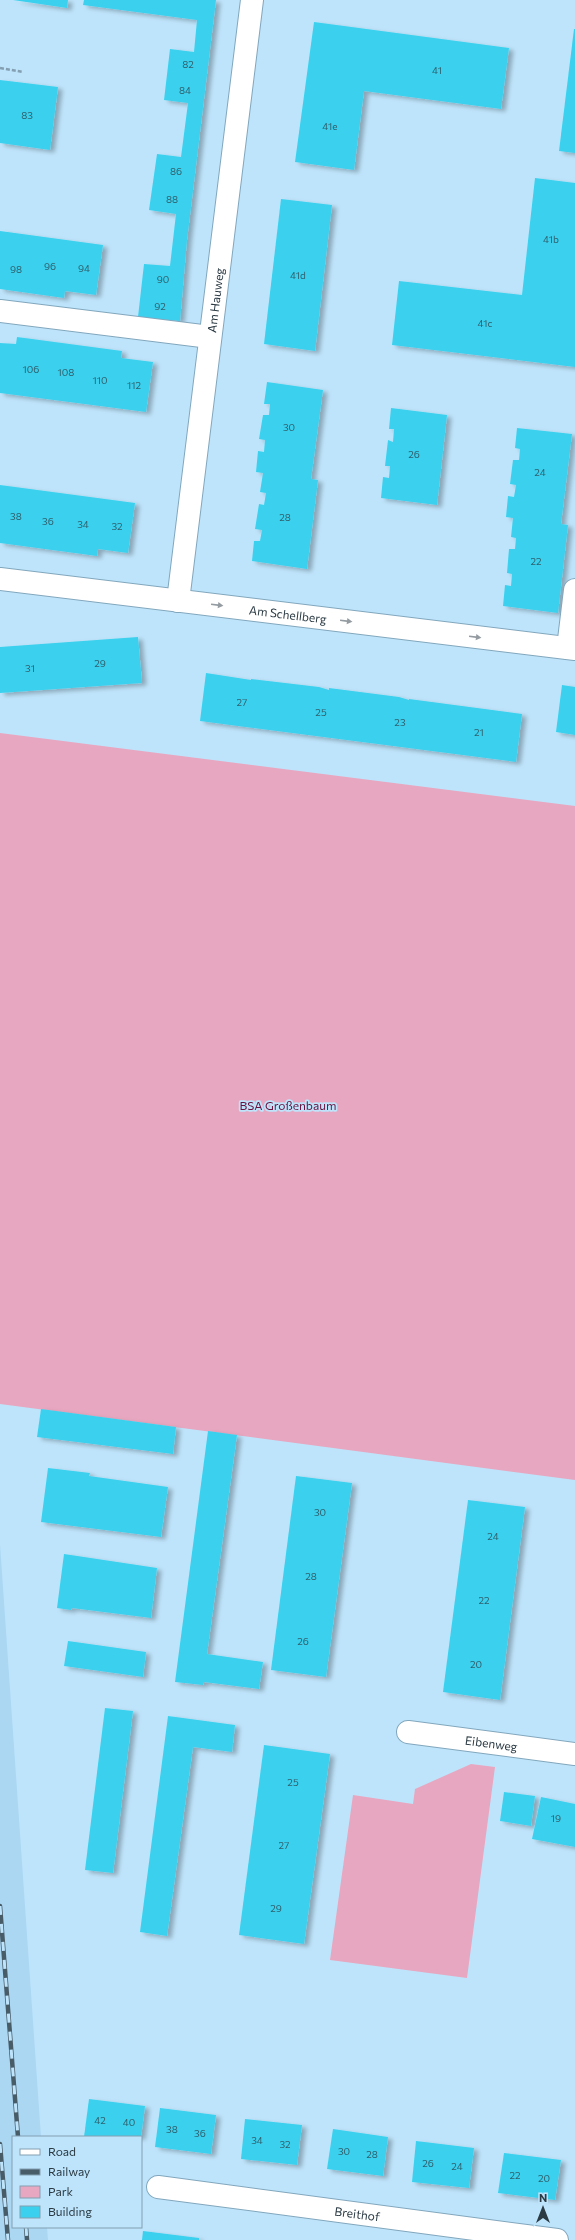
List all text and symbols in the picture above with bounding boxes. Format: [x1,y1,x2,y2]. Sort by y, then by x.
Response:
house number: 82 [182,58,194,70]
house number: 41 [432,64,442,76]
house number: 84 [179,84,191,96]
house number: 83 [21,109,33,121]
house number: 41e [322,120,338,132]
house number: 86 [170,165,182,177]
house number: 88 [166,193,178,205]
house number: 41b [543,233,559,245]
house number: 96 [44,260,56,272]
house number: 94 [78,262,90,274]
house number: 98 [10,263,22,275]
street label: Am Hauweg [204,267,226,334]
house number: 41d [290,269,306,281]
house number: 90 [157,273,169,285]
house number: 92 [154,300,166,312]
house number: 41c [478,317,493,329]
house number: 106 [23,363,39,375]
house number: 108 [58,366,74,378]
house number: 110 [92,374,108,386]
house number: 112 [127,379,141,391]
house number: 30 [283,421,295,433]
house number: 26 [408,448,420,460]
house number: 24 [534,466,546,478]
house number: 38 [10,510,22,522]
house number: 28 [279,511,291,523]
house number: 36 [42,515,54,527]
house number: 34 [77,518,89,530]
house number: 32 [111,520,123,532]
house number: 22 [530,555,542,567]
one-way arrow [211,602,223,608]
street label: Am Schellberg [248,602,328,626]
one-way arrow [340,618,352,624]
one-way arrow [469,633,481,640]
house number: 29 [94,657,106,669]
house number: 31 [25,662,35,674]
house number: 27 [237,696,247,708]
house number: 25 [315,706,327,718]
house number: 23 [394,716,406,728]
house number: 21 [474,726,484,738]
park label: BSA Großenbaum [240,1098,336,1112]
house number: 30 [314,1506,326,1518]
house number: 24 [487,1530,499,1542]
house number: 28 [305,1570,317,1582]
house number: 22 [478,1594,490,1606]
house number: 26 [297,1635,309,1647]
house number: 20 [470,1658,482,1670]
street label: Eibenweg [464,1733,519,1753]
house number: 25 [287,1776,299,1788]
house number: 19 [551,1812,561,1824]
house number: 27 [279,1839,289,1851]
house number: 29 [270,1902,282,1914]
house number: 42 [94,2114,106,2126]
house number: 40 [123,2116,135,2128]
house number: 38 [166,2123,178,2135]
house number: 36 [194,2127,206,2139]
house number: 34 [251,2134,263,2146]
legend [12,2136,142,2228]
house number: 32 [279,2138,291,2150]
text: Road [48,2144,76,2158]
house number: 30 [338,2145,350,2157]
house number: 28 [366,2148,378,2160]
house number: 26 [422,2157,434,2169]
house number: 24 [451,2160,463,2172]
text: Railway [48,2164,90,2178]
house number: 22 [509,2169,521,2181]
house number: 20 [538,2172,550,2184]
text: Park [48,2184,74,2198]
north arrow [523,2188,563,2228]
text: N [539,2191,547,2204]
text: Building [48,2204,92,2218]
street label: Breithof [334,2204,381,2223]

